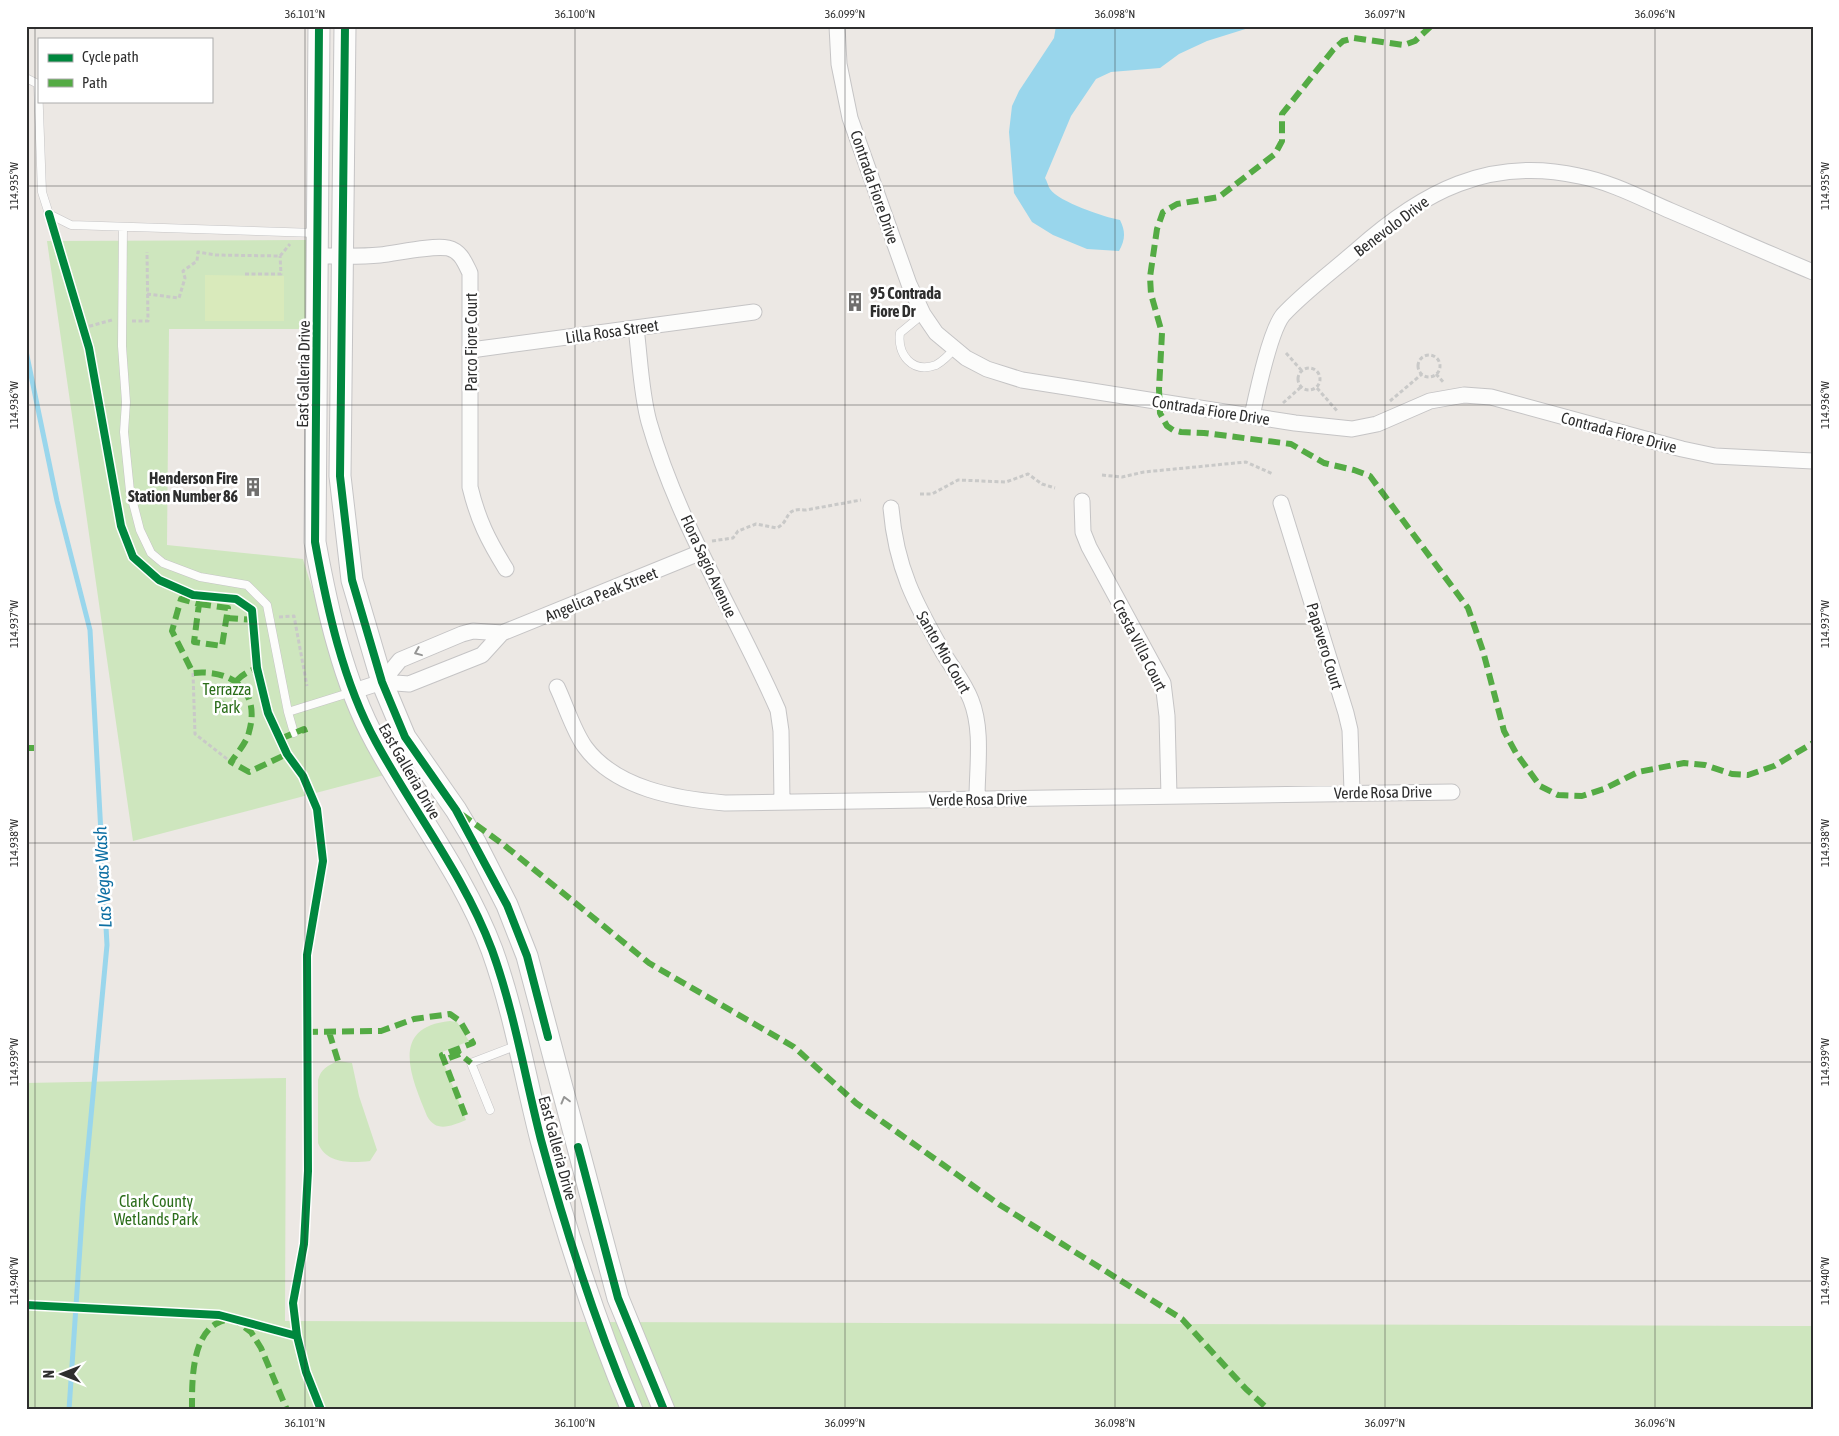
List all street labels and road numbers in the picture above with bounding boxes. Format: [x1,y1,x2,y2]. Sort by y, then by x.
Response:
street label: Contrada Fiore Drive [847,128,903,246]
street label: Benevolo Drive [1350,192,1432,260]
street label: Parco Fiore Court [462,292,480,391]
street label: Lilla Rosa Street [564,315,660,346]
street label: East Galleria Drive [293,320,313,428]
street label: Contrada Fiore Drive [1151,392,1271,428]
street label: Contrada Fiore Drive [1559,408,1679,456]
street label: Flora Sagio Avenue [677,512,741,620]
street label: Angelica Peak Street [542,563,661,626]
street label: Cresta Villa Court [1109,596,1171,694]
street label: Papavero Court [1302,600,1347,692]
street label: Santo Mio Court [913,608,975,697]
street label: East Galleria Drive [375,720,445,822]
street label: Verde Rosa Drive [1334,782,1432,802]
street label: Verde Rosa Drive [929,789,1027,809]
street label: East Galleria Drive [535,1094,581,1202]

